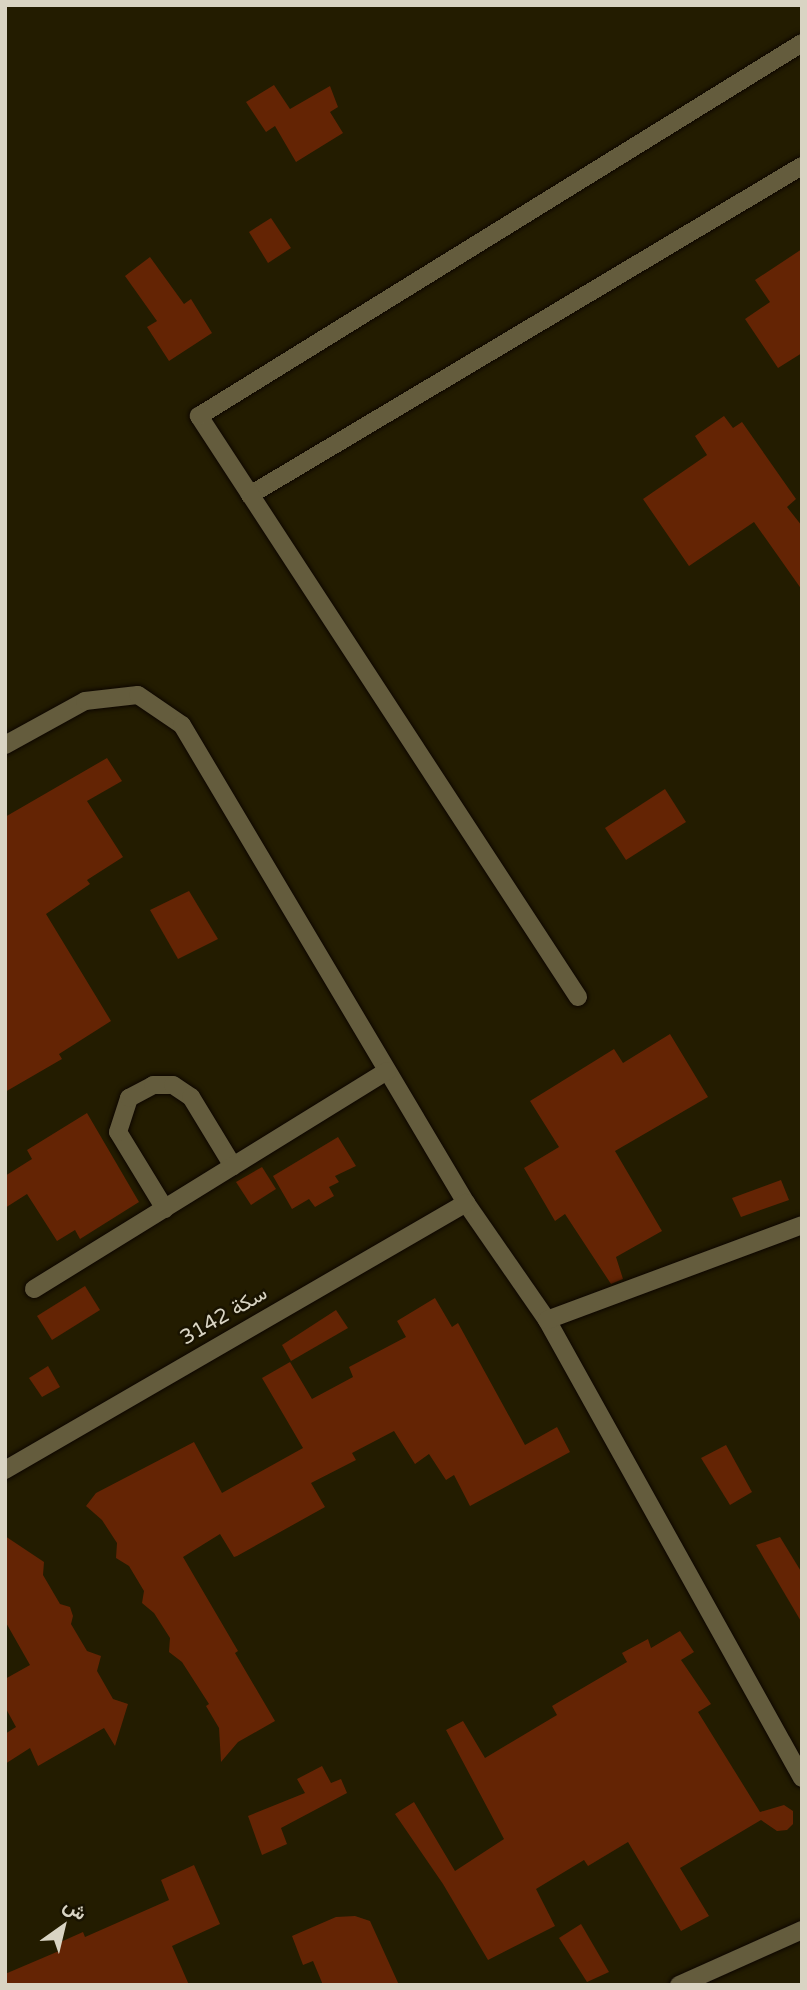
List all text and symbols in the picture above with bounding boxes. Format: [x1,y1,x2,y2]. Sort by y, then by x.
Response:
street label: سكة 3142 [176,1281,272,1351]
north arrow [28,1892,98,1962]
text: ش [59,1894,90,1925]

